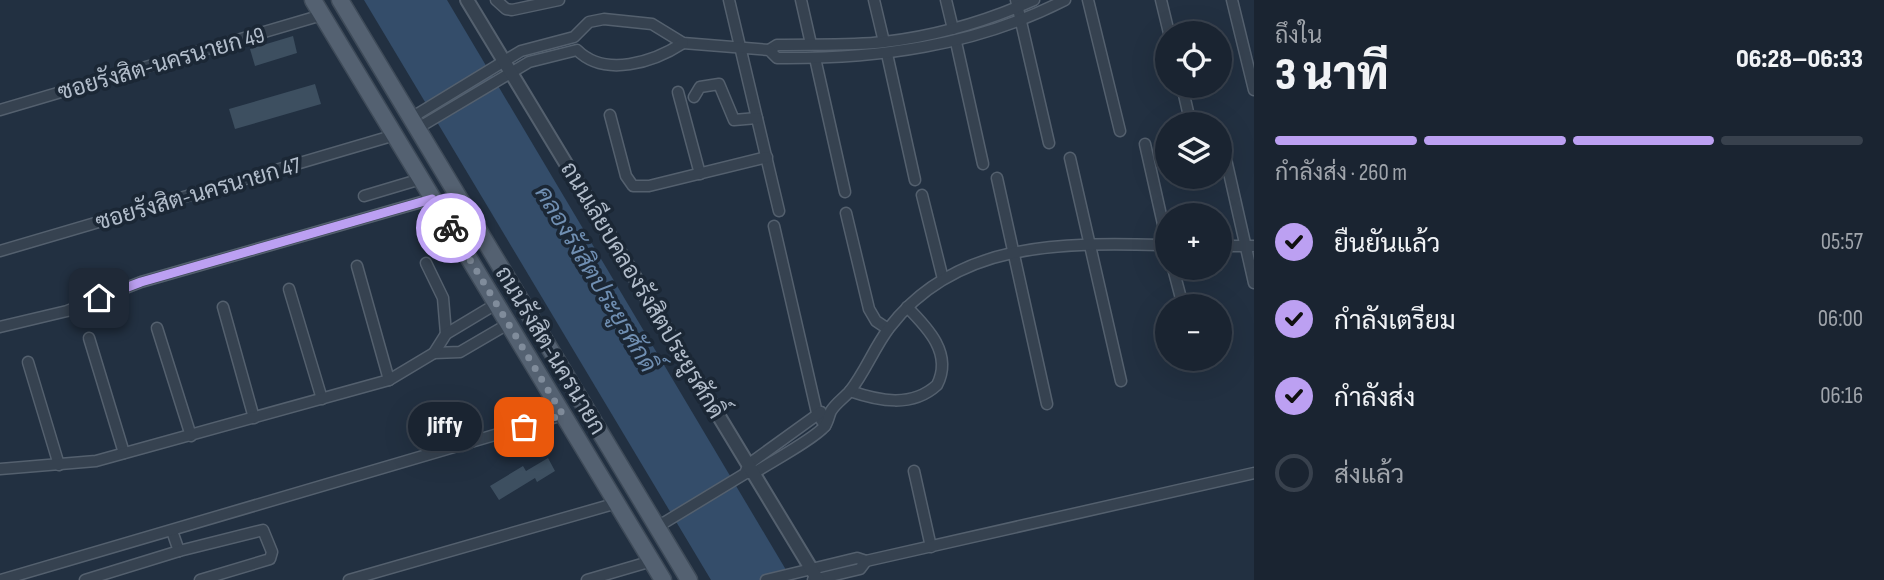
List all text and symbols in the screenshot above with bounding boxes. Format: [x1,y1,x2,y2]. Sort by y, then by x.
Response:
street label: ซอยรังสิต-นครนายก 49 [55,20,268,107]
map controls [1155,21,1232,371]
button: locate [1155,21,1232,98]
text: ถึงใน [1275,22,1322,50]
text: 06:28–06:33 [1736,44,1863,75]
text: 3 นาที [1275,48,1389,103]
button: layers [1155,112,1232,189]
street label: ซอยรังสิต-นครนายก 47 [92,150,304,237]
street label: ถนนเลียบคลองรังสิตประยูรศักดิ์ [553,152,738,425]
text: กำลังส่ง · 260 m [1275,159,1407,187]
water label: คลองรังสิตประยูรศักดิ์ [527,177,672,383]
courier [416,193,486,263]
button: + [1155,203,1232,280]
icon: bike [432,209,470,247]
icon: check [1275,223,1313,261]
text: 05:57 [1821,228,1863,256]
text: ยืนยันแล้ว [1334,229,1440,260]
street label: ถนนรังสิต-นครนายก [489,261,612,440]
pin [69,268,129,328]
icon: home [80,279,118,317]
button: − [1155,294,1232,371]
icon: check [1275,300,1313,338]
text: 06:00 [1818,305,1863,333]
text: กำลังเตรียม [1334,306,1456,337]
icon: check [1275,377,1313,415]
text: 06:16 [1820,382,1863,410]
text: กำลังส่ง [1334,383,1415,414]
pin [494,397,554,457]
callout: Jiffy [408,402,482,452]
icon: bag [505,408,543,446]
text: Jiffy [427,412,463,440]
text: ส่งแล้ว [1334,460,1404,491]

